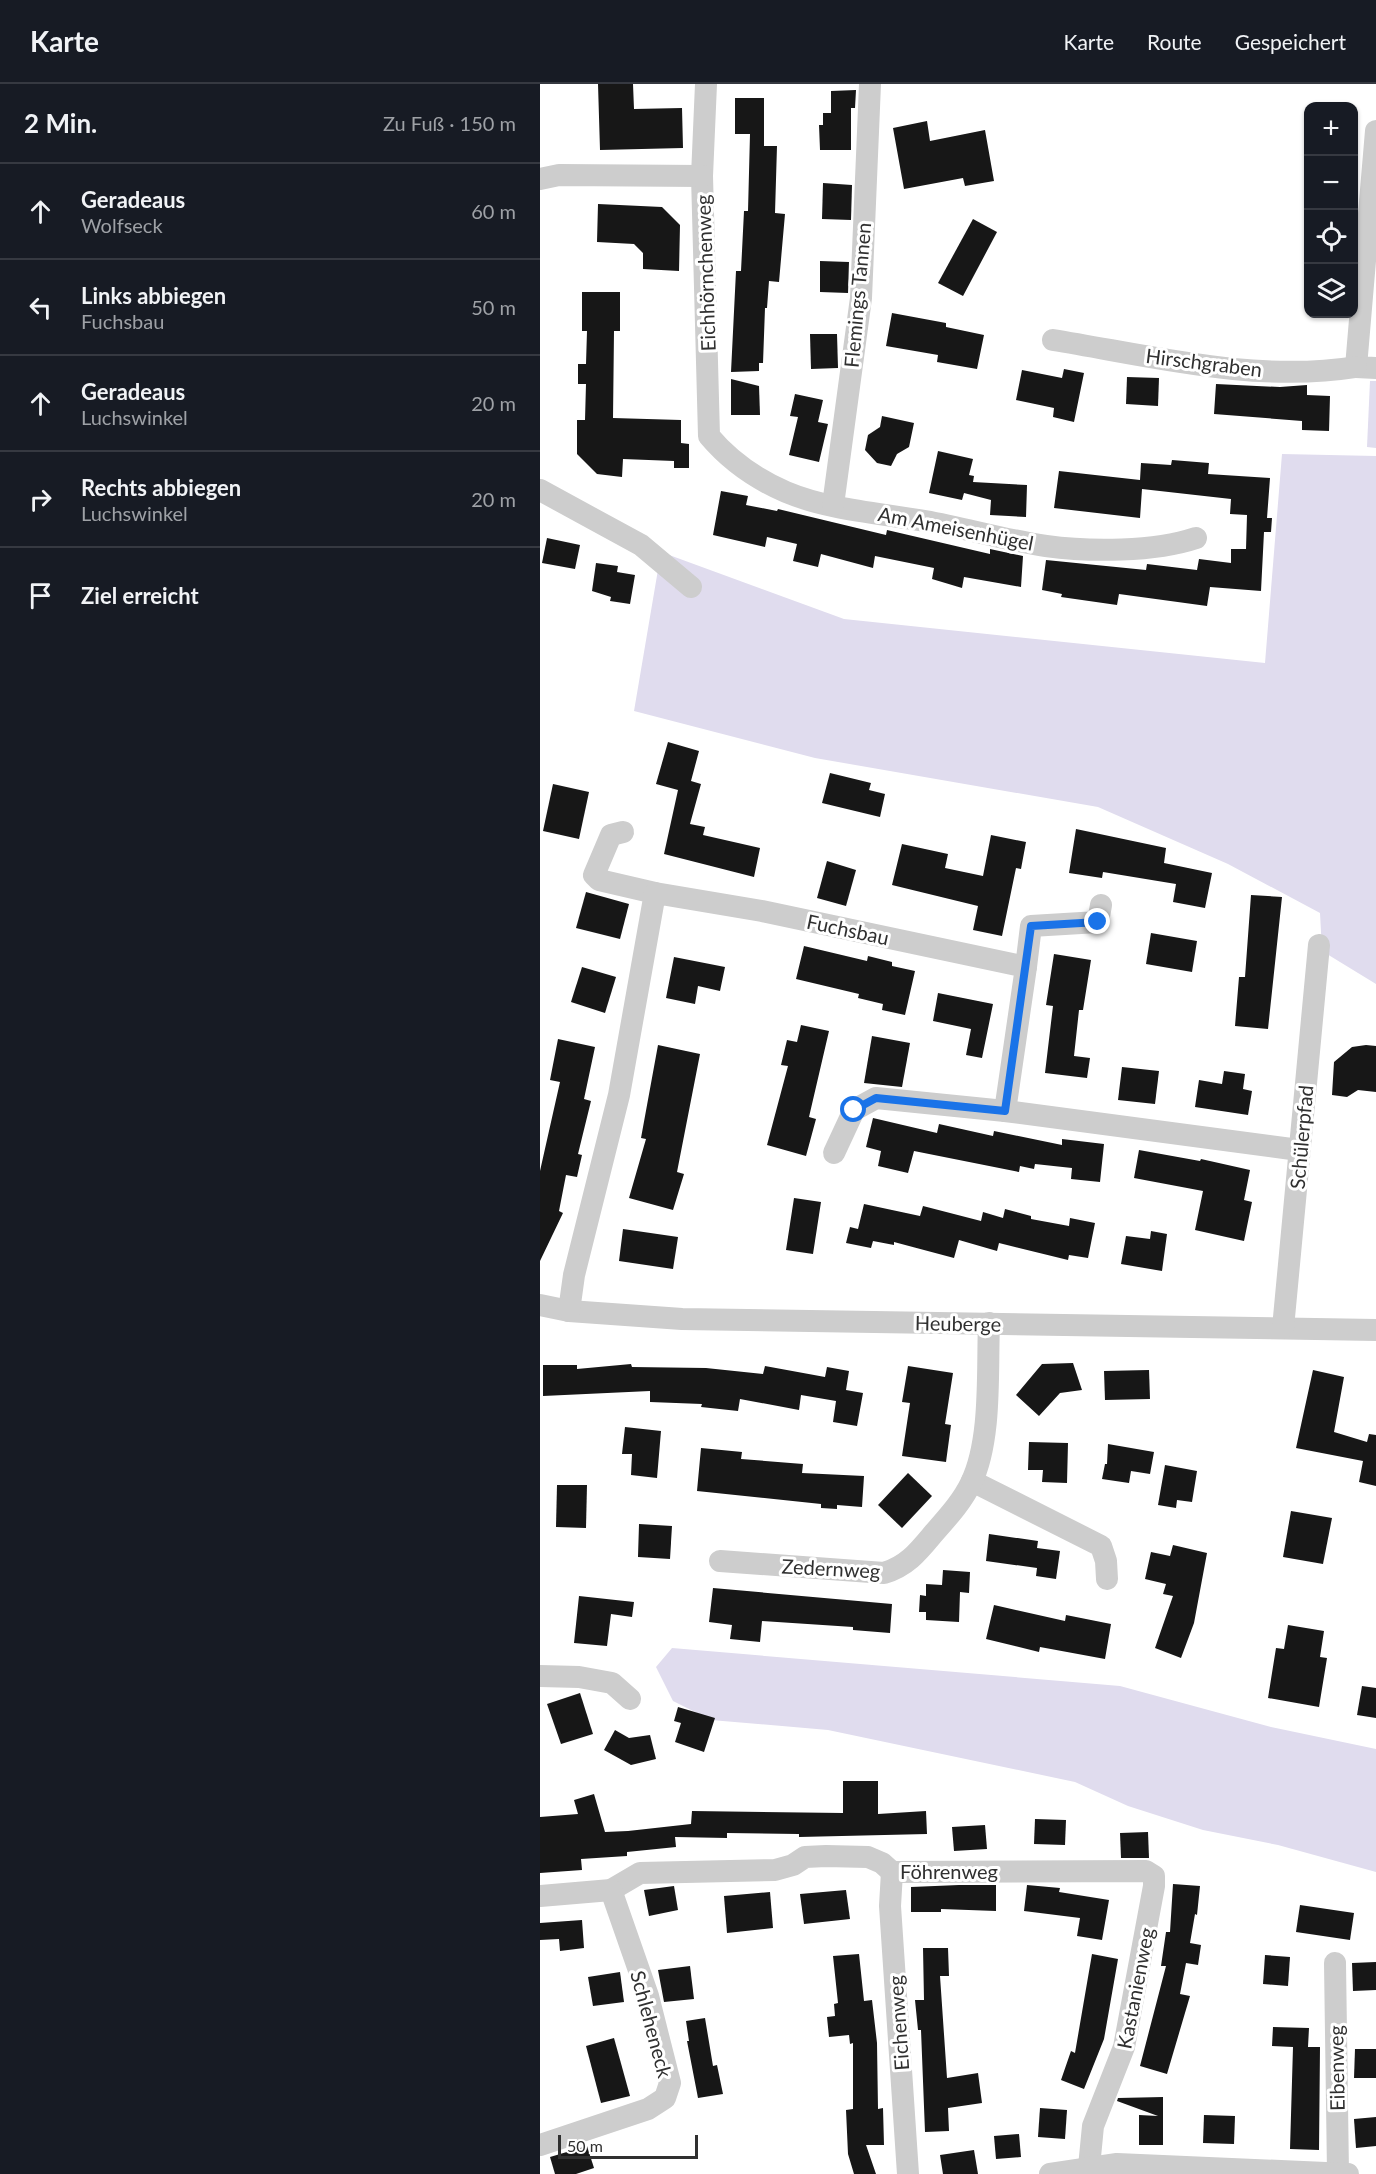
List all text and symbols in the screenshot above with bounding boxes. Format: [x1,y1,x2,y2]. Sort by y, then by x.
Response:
text: Karte [30,24,99,58]
text: Karte [1064,29,1114,54]
text: Route [1147,29,1202,54]
text: Gespeichert [1235,29,1346,54]
map controls [1304,102,1358,318]
button: + [1304,102,1358,156]
text: 2 Min. [24,107,97,139]
text: Zu Fuß · 150 m [383,111,516,135]
button: − [1304,156,1358,210]
text: Geradeaus [81,186,185,213]
street label: Eichhörnchenweg [690,194,720,352]
icon: ahead [24,195,57,228]
text: 60 m [471,199,516,223]
button: locate [1304,210,1358,264]
text: Wolfseck [81,213,163,237]
street label: Flemings Tannen [839,221,875,369]
button: layers [1304,264,1358,318]
text: Links abbiegen [81,282,226,309]
icon: left [24,291,57,324]
text: 50 m [471,295,516,319]
text: Fuchsbau [81,309,164,333]
street label: Hirschgraben [1145,343,1263,381]
text: Geradeaus [81,378,185,405]
icon: ahead [24,387,57,420]
text: 20 m [471,391,516,415]
text: Luchswinkel [81,405,188,429]
text: Rechts abbiegen [81,474,241,501]
icon: right [24,483,57,516]
text: 20 m [471,487,516,511]
text: Luchswinkel [81,501,188,525]
street label: Am Ameisenhügel [876,501,1036,555]
icon: arrive [24,579,57,612]
text: Ziel erreicht [81,582,199,609]
route end [1084,908,1110,934]
street label: Fuchsbau [805,909,891,949]
street label: Schülerpfad [1284,1084,1318,1190]
route start [840,1096,866,1122]
street label: Heuberge [915,1310,1001,1336]
street label: Zedernweg [781,1553,881,1583]
street label: Föhrenweg [900,1859,998,1883]
street label: Kastanienweg [1111,1925,1159,2051]
street label: Schleheneck [626,1968,678,2081]
street label: Eichenweg [883,1975,913,2071]
street label: Eibenweg [1323,2025,1349,2111]
scale bar [558,2132,698,2160]
text: 50 m [567,2136,603,2155]

